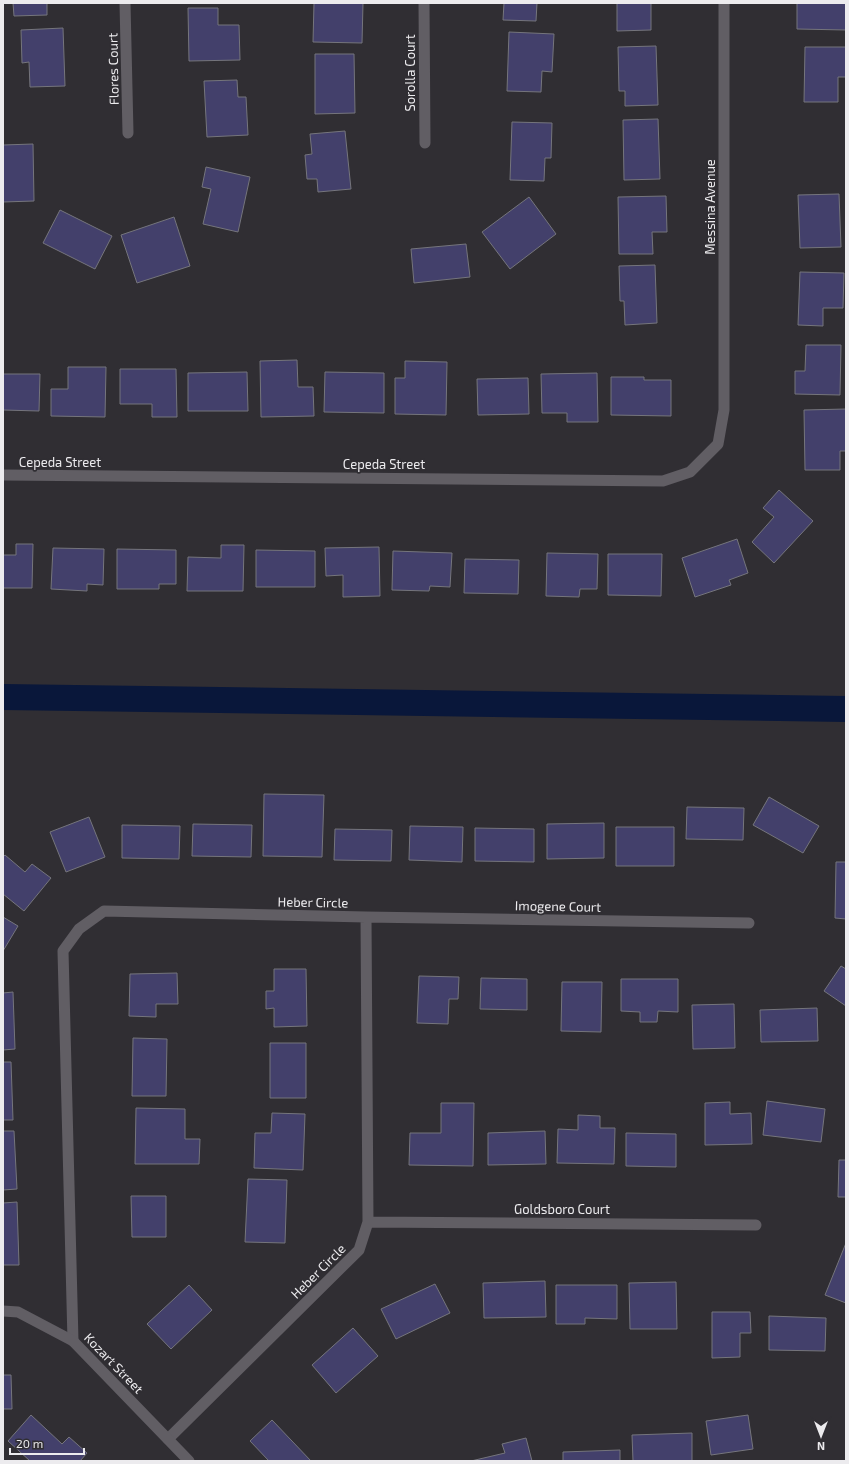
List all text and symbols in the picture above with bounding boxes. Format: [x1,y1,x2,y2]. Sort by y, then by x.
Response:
street label: Flores Court [104,33,122,105]
street label: Sorolla Court [402,34,418,112]
street label: Messina Avenue [702,159,718,255]
street label: Cepeda Street [19,454,101,470]
street label: Cepeda Street [343,456,425,472]
street label: Heber Circle [277,893,349,911]
street label: Imogene Court [515,897,601,915]
street label: Goldsboro Court [514,1201,610,1217]
street label: Heber Circle [287,1240,349,1302]
street label: Kozart Street [81,1329,147,1397]
north arrow [801,1416,841,1456]
scale bar [10,1430,84,1456]
text: 20 m [16,1436,43,1450]
text: N [817,1440,825,1453]

